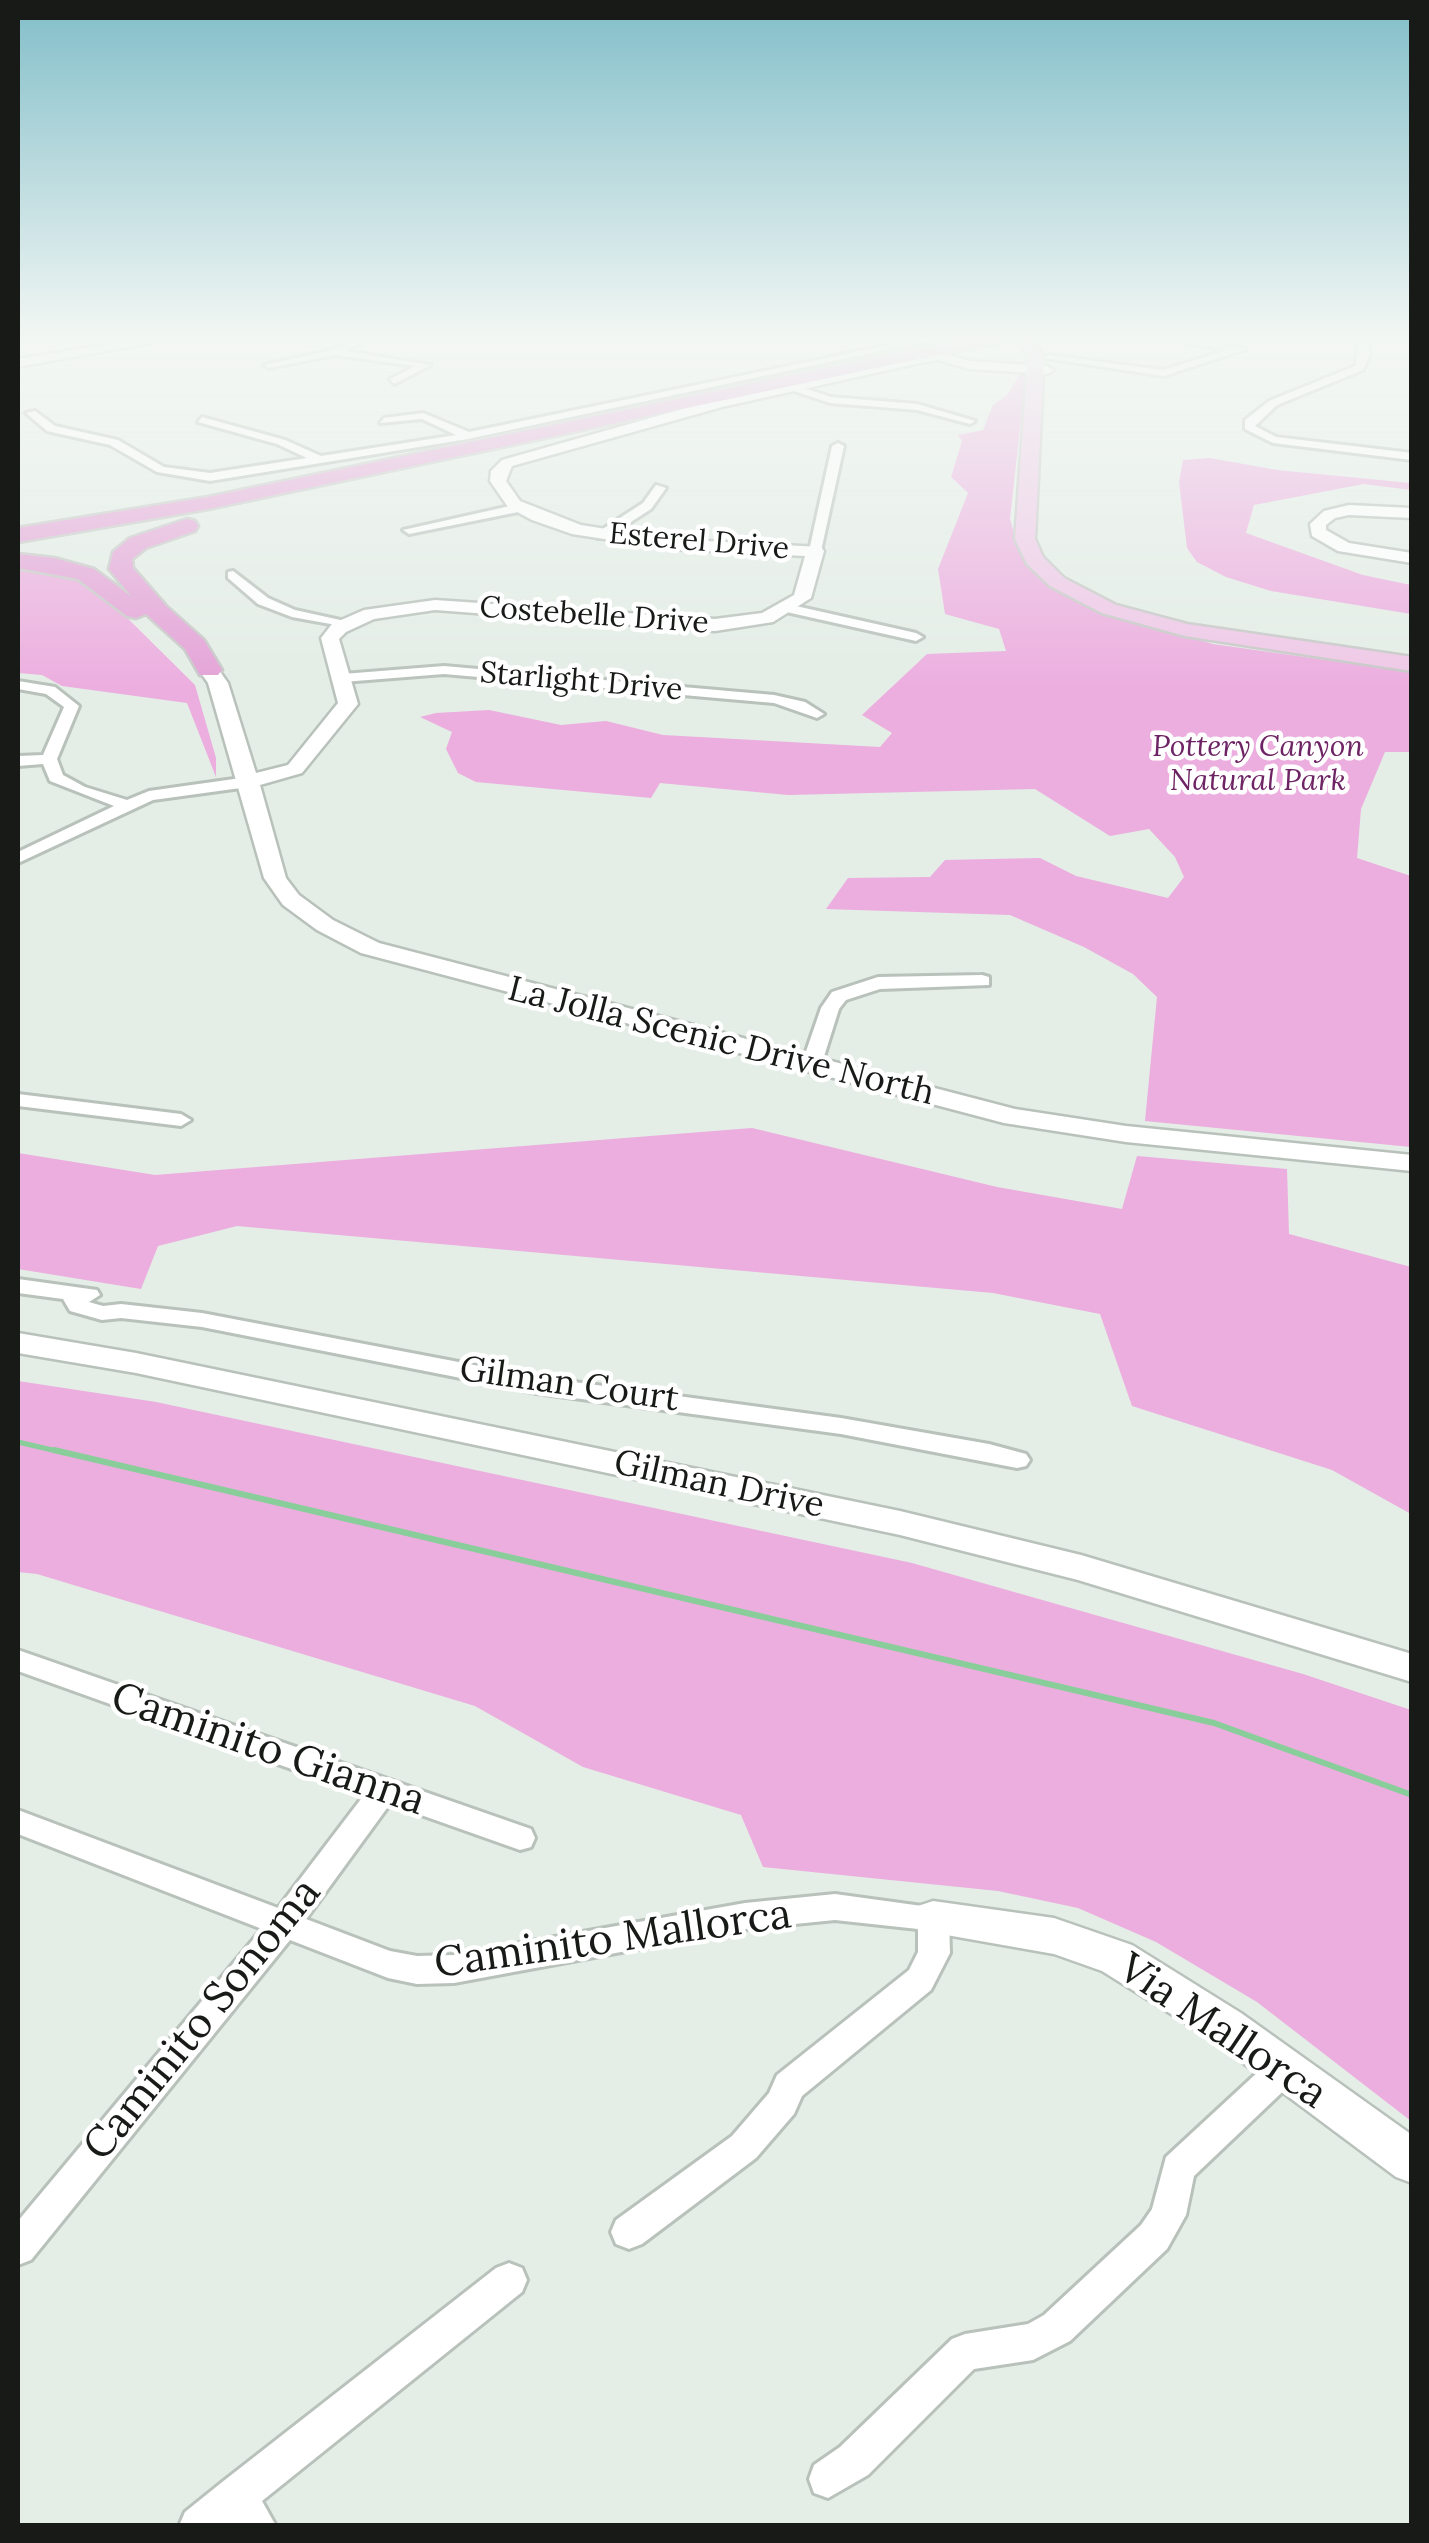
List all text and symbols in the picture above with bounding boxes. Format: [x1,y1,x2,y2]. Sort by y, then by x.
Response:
street label: Esterel Drive [608,516,790,568]
street label: Costebelle Drive [478,590,710,642]
street label: Starlight Drive [478,655,684,709]
park label: Pottery Canyon Natural Park [1152,729,1364,800]
street label: La Jolla Scenic Drive North [504,969,938,1115]
street label: Gilman Court [457,1349,681,1421]
street label: Gilman Drive [610,1442,828,1528]
street label: Caminito Gianna [105,1673,431,1827]
street label: Caminito Sonoma [74,1869,332,2171]
street label: Caminito Mallorca [431,1890,795,1990]
street label: Via Mallorca [1108,1944,1336,2120]

